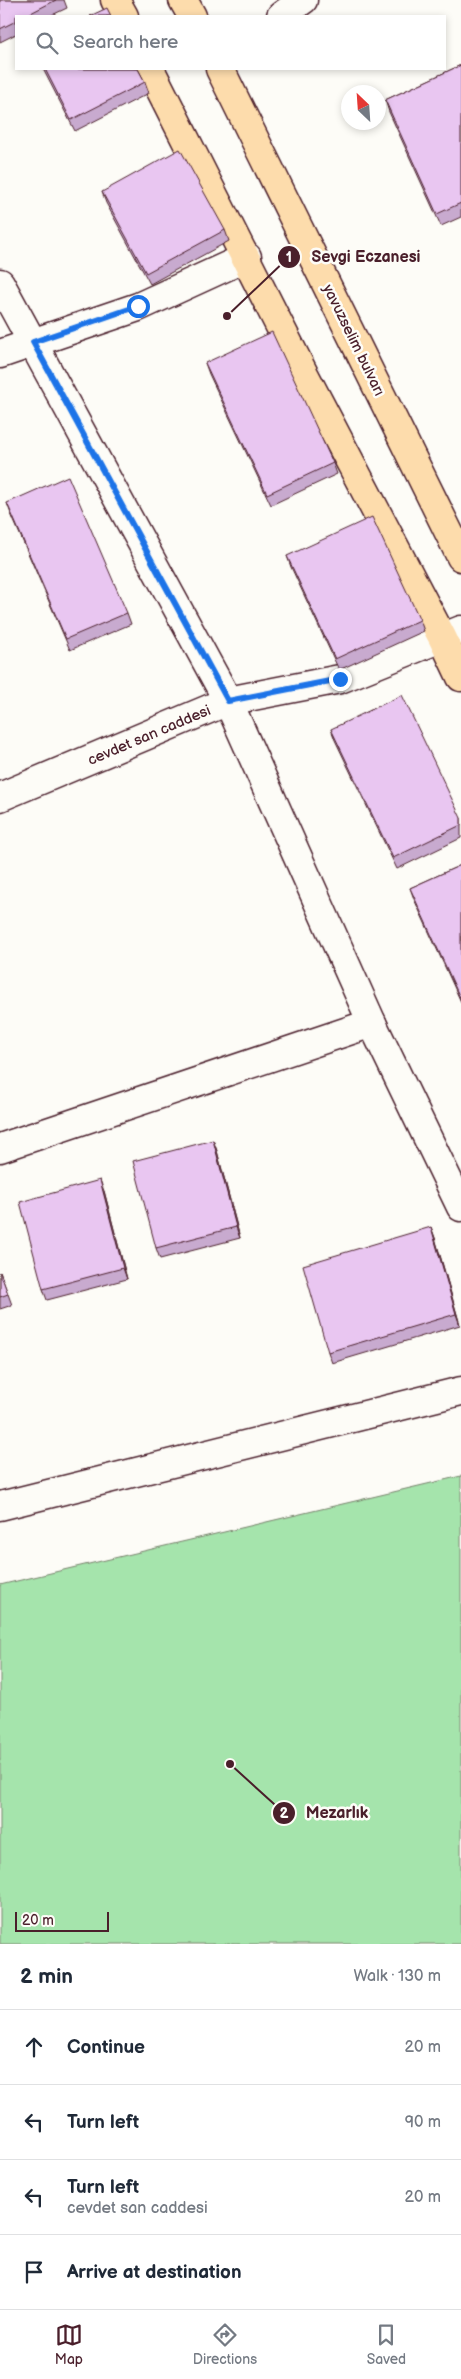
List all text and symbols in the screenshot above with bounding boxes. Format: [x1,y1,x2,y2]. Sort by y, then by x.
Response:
search box [15,15,446,70]
icon: search [33,29,61,57]
text: Search here [73,31,178,54]
north arrow [341,85,386,130]
callout: Sevgi Eczanesi [277,241,431,272]
text: 1 [286,248,292,267]
text: Sevgi Eczanesi [312,248,421,267]
street label: yavuzselim bulvarı [318,280,389,399]
route start [127,295,150,318]
route end [329,668,352,691]
street label: cevdet san caddesi [85,701,214,770]
callout: Mezarlık [271,1797,378,1828]
text: 2 [280,1804,289,1823]
text: Mezarlık [306,1804,369,1823]
scale bar [15,1909,109,1932]
text: 20 m [22,1912,54,1929]
text: 2 min [20,1964,73,1989]
text: Walk · 130 m [353,1967,441,1986]
icon: ahead [20,2033,48,2061]
text: Continue [67,2036,145,2059]
text: 20 m [405,2038,441,2057]
icon: left [20,2108,48,2136]
text: Turn left [67,2111,139,2134]
text: 90 m [405,2113,441,2132]
text: Turn left [67,2176,139,2199]
icon: left [20,2183,48,2211]
text: 20 m [405,2188,441,2207]
text: cevdet san caddesi [67,2199,208,2218]
icon: arrive [20,2258,48,2286]
text: Arrive at destination [67,2261,242,2284]
tab: Map [55,2321,83,2368]
tab: Directions [193,2321,257,2368]
tab: Saved [367,2321,406,2368]

